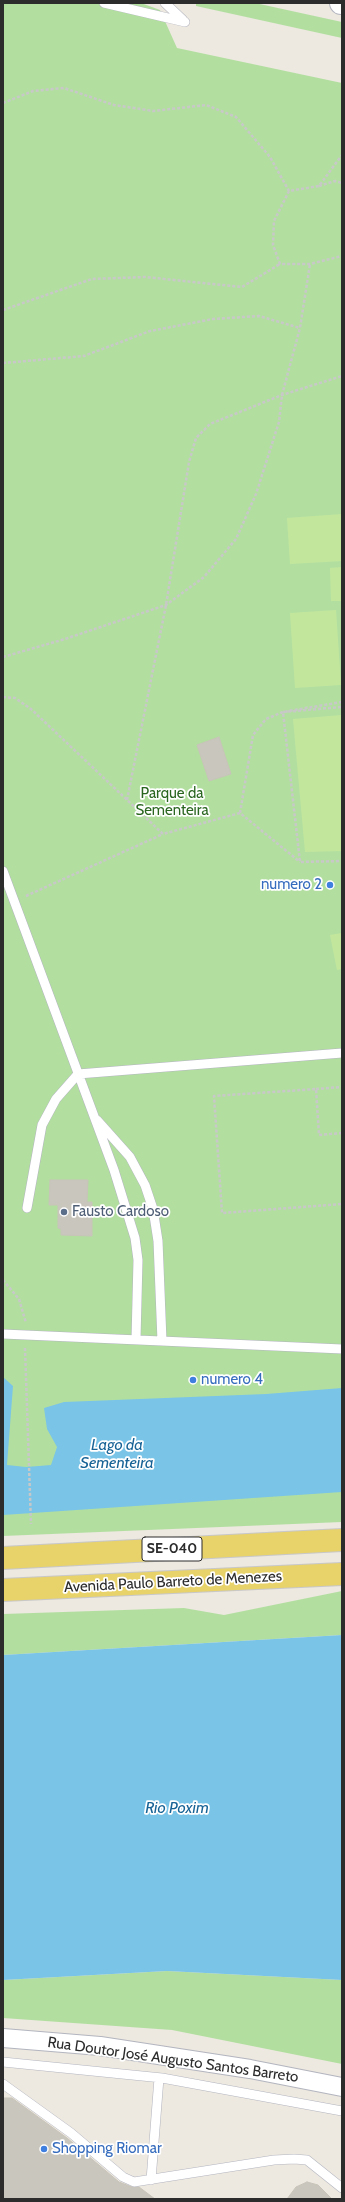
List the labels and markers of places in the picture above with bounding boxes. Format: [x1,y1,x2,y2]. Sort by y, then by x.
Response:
place label: numero 2 [261,876,322,894]
marker: numero 2 [325,880,335,890]
place label: Fausto Cardoso [72,1203,169,1221]
marker: Fausto Cardoso [59,1207,69,1217]
place label: numero 4 [201,1371,263,1389]
marker: numero 4 [188,1375,198,1385]
place label: Shopping Riomar [52,2140,162,2158]
marker: Shopping Riomar [39,2144,49,2154]

